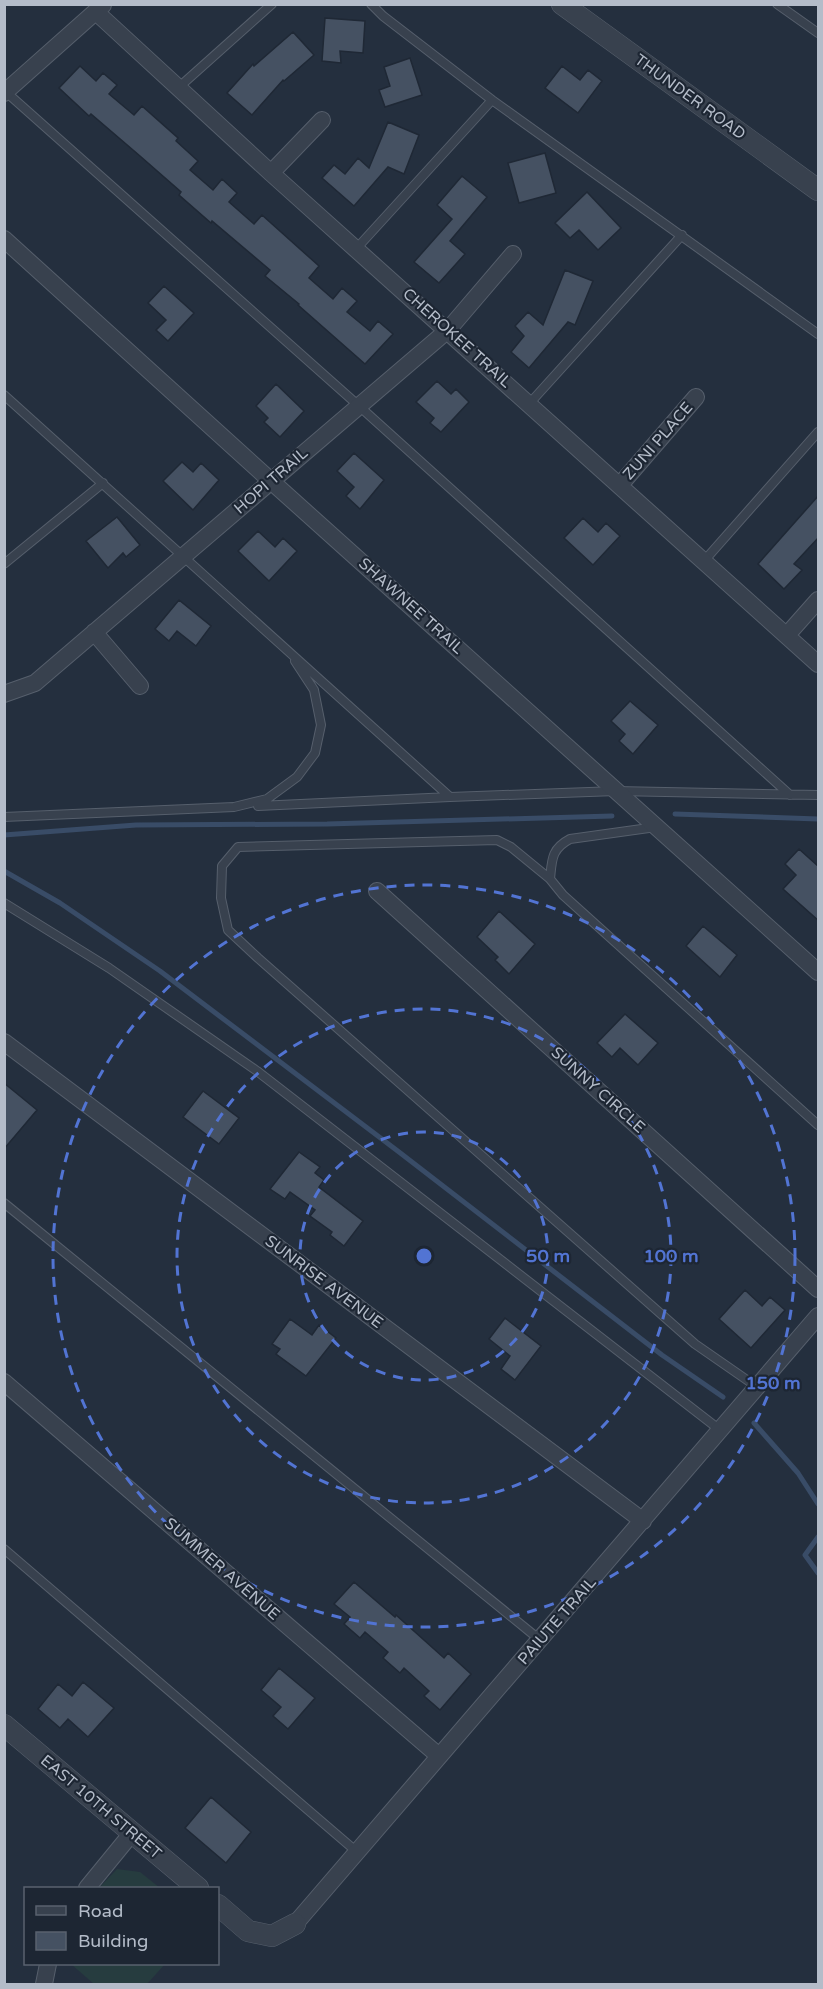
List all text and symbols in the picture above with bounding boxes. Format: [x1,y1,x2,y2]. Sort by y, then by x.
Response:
street label: THUNDER ROAD [630,50,750,144]
street label: CHEROKEE TRAIL [398,284,516,392]
street label: ZUNI PLACE [619,398,697,484]
street label: HOPI TRAIL [230,443,312,519]
street label: SHAWNEE TRAIL [354,554,468,658]
street label: SUNNY CIRCLE [547,1043,649,1137]
street label: SUNRISE AVENUE [261,1231,387,1333]
text: 50 m [526,1245,570,1267]
text: 100 m [643,1245,699,1267]
centre of rings [414,1246,434,1266]
text: 150 m [745,1372,801,1394]
street label: SUMMER AVENUE [160,1513,284,1625]
street label: PAIUTE TRAIL [513,1573,601,1669]
street label: EAST 10TH STREET [36,1751,166,1864]
legend [24,1887,219,1965]
text: Road [78,1900,123,1922]
text: Building [78,1930,148,1952]

